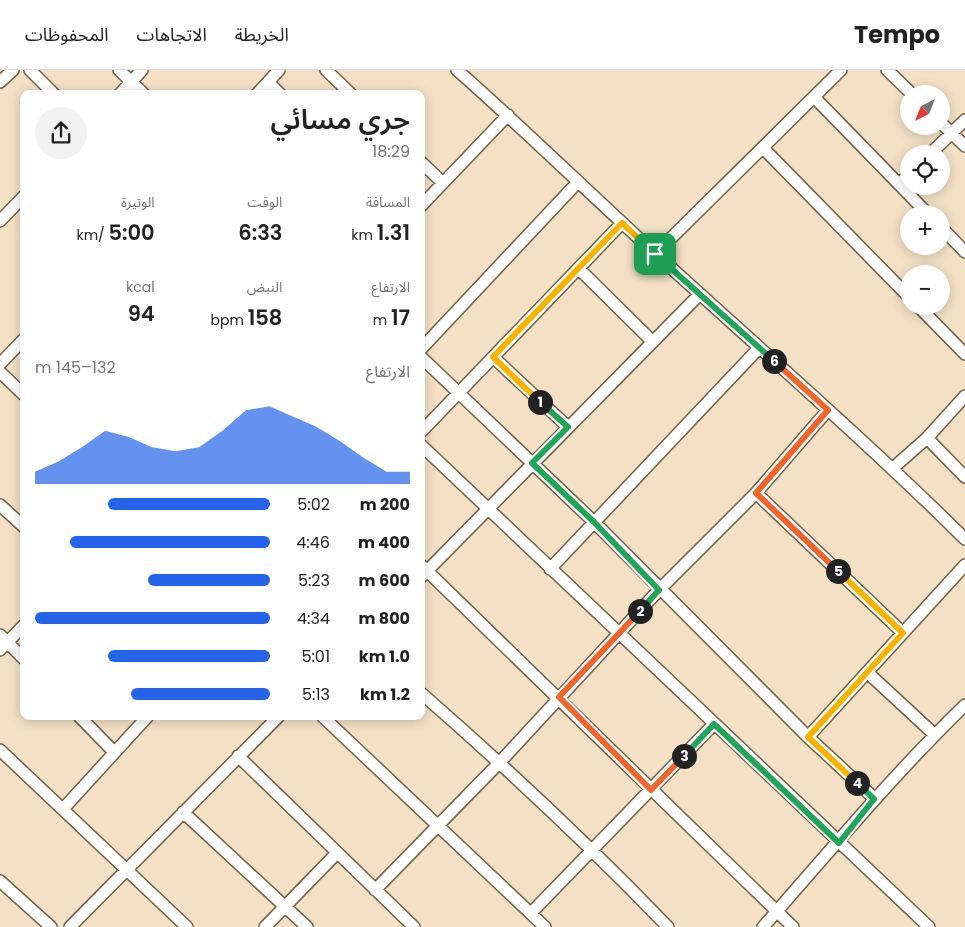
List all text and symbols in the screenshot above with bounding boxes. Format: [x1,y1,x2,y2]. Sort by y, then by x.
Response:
text: Tempo [854,18,940,51]
text: المحفوظات [25,22,109,47]
text: الاتجاهات [137,22,207,47]
text: الخريطة [235,22,289,47]
north arrow [900,85,950,135]
map controls [900,85,950,315]
text: جري مسائي [271,100,410,139]
button: share [35,107,87,159]
text: 18:29 [372,140,410,163]
button: locate [900,145,950,195]
text: الوتيرة [121,192,155,212]
text: الوقت [247,192,282,212]
text: المسافة [366,192,410,212]
button: + [900,205,950,255]
text: 5:00 [108,218,155,247]
text: 6:33 [238,218,282,247]
text: 1.31 [377,218,410,247]
text: /km [76,225,108,245]
text: km [351,225,377,245]
pin [634,233,676,275]
icon: arrive [641,240,669,268]
button: − [900,265,950,315]
text: kcal [126,277,155,297]
text: النبض [247,277,282,297]
text: الارتفاع [372,277,410,297]
text: 94 [128,299,155,328]
text: 158 [248,303,282,332]
text: 17 [391,303,410,332]
text: bpm [211,310,248,330]
text: m [373,310,391,330]
pin: 6 [762,348,786,374]
text: 6 [770,351,779,371]
text: 132–145 m [35,356,116,379]
text: الارتفاع [366,360,410,383]
pin: 1 [528,390,552,414]
text: 1 [538,392,543,412]
text: 5:02 [297,493,330,516]
text: 200 m [360,493,410,516]
text: 4:46 [296,531,330,554]
text: 400 m [358,531,410,554]
pin: 5 [826,558,850,584]
text: 5 [834,561,843,581]
text: 5:23 [298,569,330,592]
text: 600 m [359,569,410,592]
pin: 2 [628,598,652,624]
text: 2 [637,601,645,621]
text: 4:34 [297,607,330,630]
text: 800 m [358,607,410,630]
text: 5:01 [301,645,330,668]
text: 1.0 km [359,645,410,668]
text: 5:13 [302,683,330,706]
text: 1.2 km [360,683,410,706]
pin: 3 [672,744,696,768]
text: 3 [680,746,689,766]
pin: 4 [844,770,870,796]
text: 4 [853,773,862,793]

